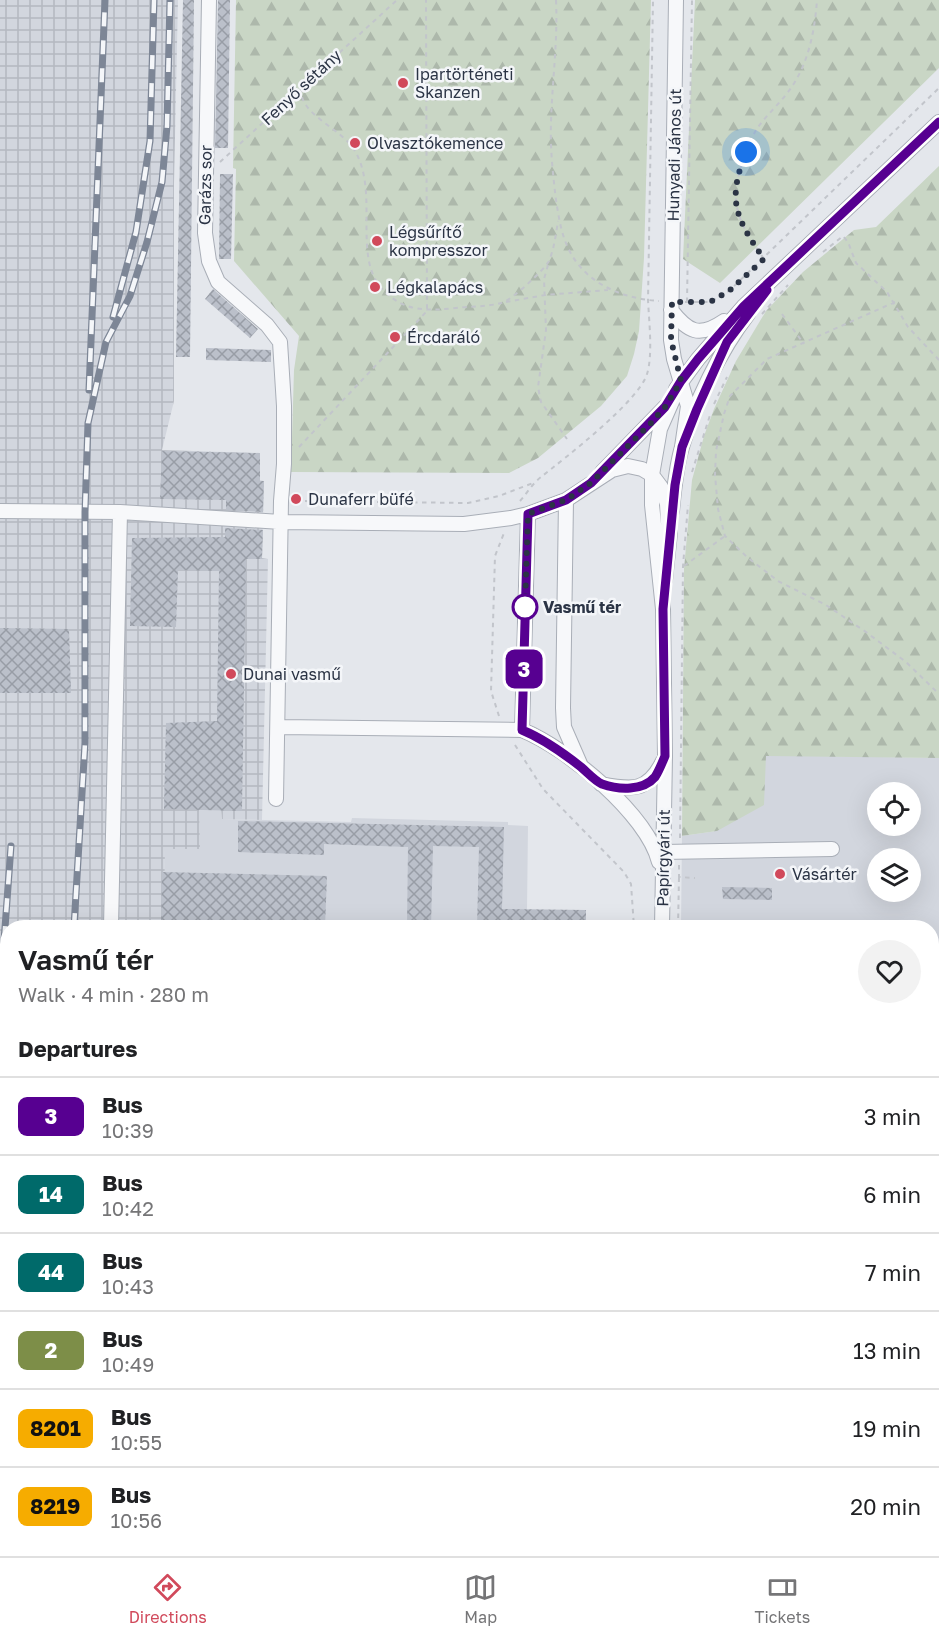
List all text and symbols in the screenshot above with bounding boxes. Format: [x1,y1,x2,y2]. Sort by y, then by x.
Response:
street label: Fenyő sétány [257,45,345,129]
place label: Ipartörténeti Skanzen [415,64,514,102]
marker: Ipartörténeti Skanzen [396,76,410,90]
street label: Hunyadi János út [663,88,685,222]
place label: Olvasztókemence [367,133,503,153]
marker: Olvasztókemence [348,136,362,150]
your location [731,137,761,167]
street label: Garázs sor [194,145,216,225]
place label: Légsűrítő kompresszor [389,222,488,260]
marker: Légsűrítő kompresszor [370,234,384,248]
place label: Légkalapács [387,277,483,297]
marker: Légkalapács [368,280,382,294]
place label: Ércdaráló [407,327,480,347]
marker: Ércdaráló [388,330,402,344]
place label: Dunaferr büfé [308,489,414,509]
marker: Dunaferr büfé [289,492,303,506]
marker: Vasmű tér [512,594,538,620]
place label: Vasmű tér [543,597,621,617]
line badge: 3 [504,650,544,688]
text: 3 [518,656,530,682]
place label: Dunai vasmű [243,664,341,684]
marker: Dunai vasmű [224,667,238,681]
map controls [867,782,921,902]
button: locate [867,782,921,836]
street label: Papírgyári út [652,809,674,907]
button: layers [867,848,921,902]
place label: Vásártér [792,864,857,884]
marker: Vásártér [773,867,787,881]
button: heart [858,940,921,1003]
text: Vasmű tér [18,943,154,976]
text: Walk · 4 min · 280 m [18,982,209,1006]
text: Departures [18,1035,137,1062]
text: Bus [102,1091,143,1118]
text: 3 [45,1103,57,1129]
text: 3 min [864,1103,921,1130]
text: 10:39 [102,1118,154,1142]
text: Bus [102,1169,143,1196]
text: 14 [39,1181,63,1207]
text: 6 min [863,1181,921,1208]
text: 10:42 [102,1196,154,1220]
text: Bus [102,1247,143,1274]
text: 44 [38,1259,64,1285]
text: 7 min [865,1259,921,1286]
text: 10:43 [102,1274,154,1298]
text: Bus [102,1325,143,1352]
text: 2 [45,1337,57,1363]
text: 13 min [853,1337,921,1364]
text: 10:49 [102,1352,154,1376]
text: Bus [111,1403,152,1430]
text: 8201 [30,1415,81,1441]
text: 19 min [853,1415,921,1442]
text: 10:55 [111,1430,162,1454]
text: Bus [110,1481,151,1508]
text: 8219 [30,1493,80,1519]
text: 20 min [850,1493,921,1520]
text: 10:56 [110,1508,162,1532]
tab: Directions [129,1571,207,1627]
tab: Map [464,1571,497,1627]
tab: Tickets [755,1571,810,1627]

